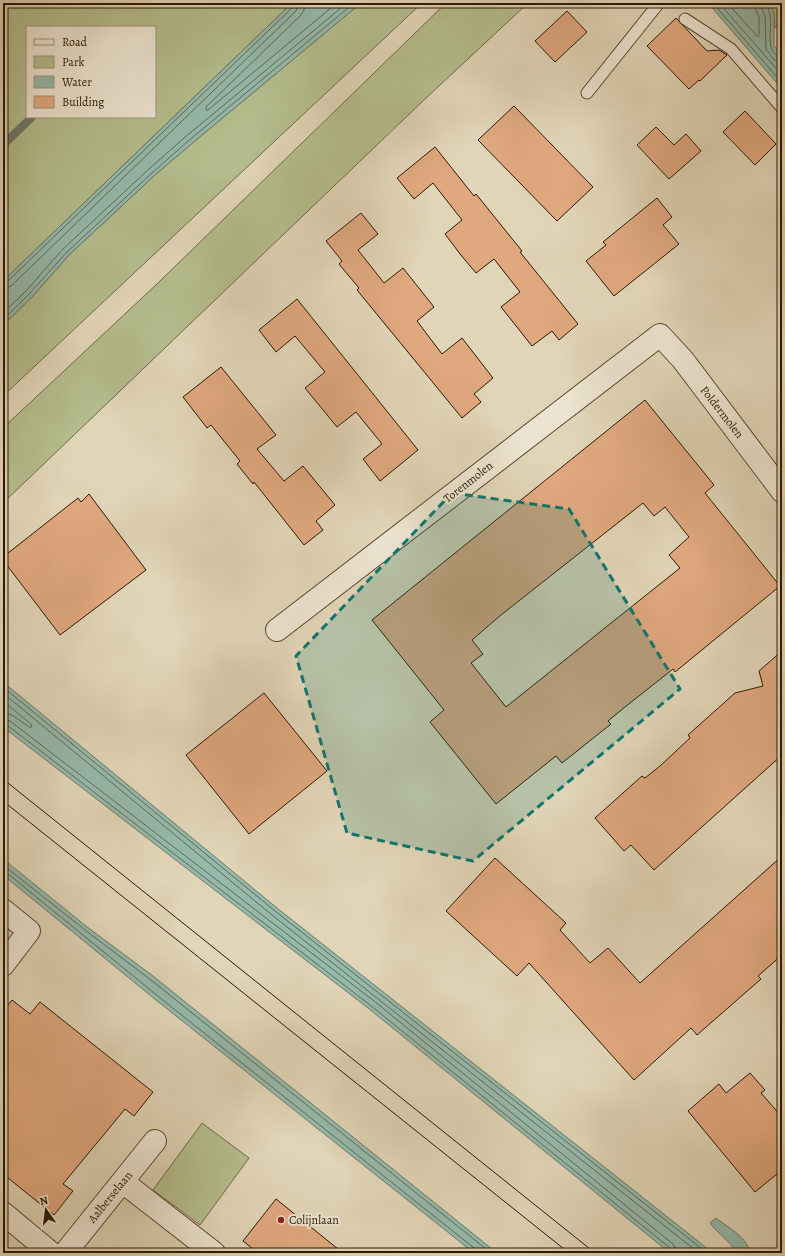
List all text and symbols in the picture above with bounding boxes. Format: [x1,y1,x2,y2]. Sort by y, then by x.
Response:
legend [26,26,156,118]
text: Road [62,34,88,50]
text: Park [62,54,85,70]
text: Water [61,74,92,90]
text: Building [62,94,104,110]
street label: Poldermolen [697,383,748,442]
street label: Torenmolen [440,457,497,506]
street label: Aalberselaan [83,1167,136,1227]
north arrow [26,1190,66,1230]
text: N [38,1193,49,1209]
place label: Colijnlaan [289,1212,339,1228]
marker: Colijnlaan [276,1215,286,1225]

